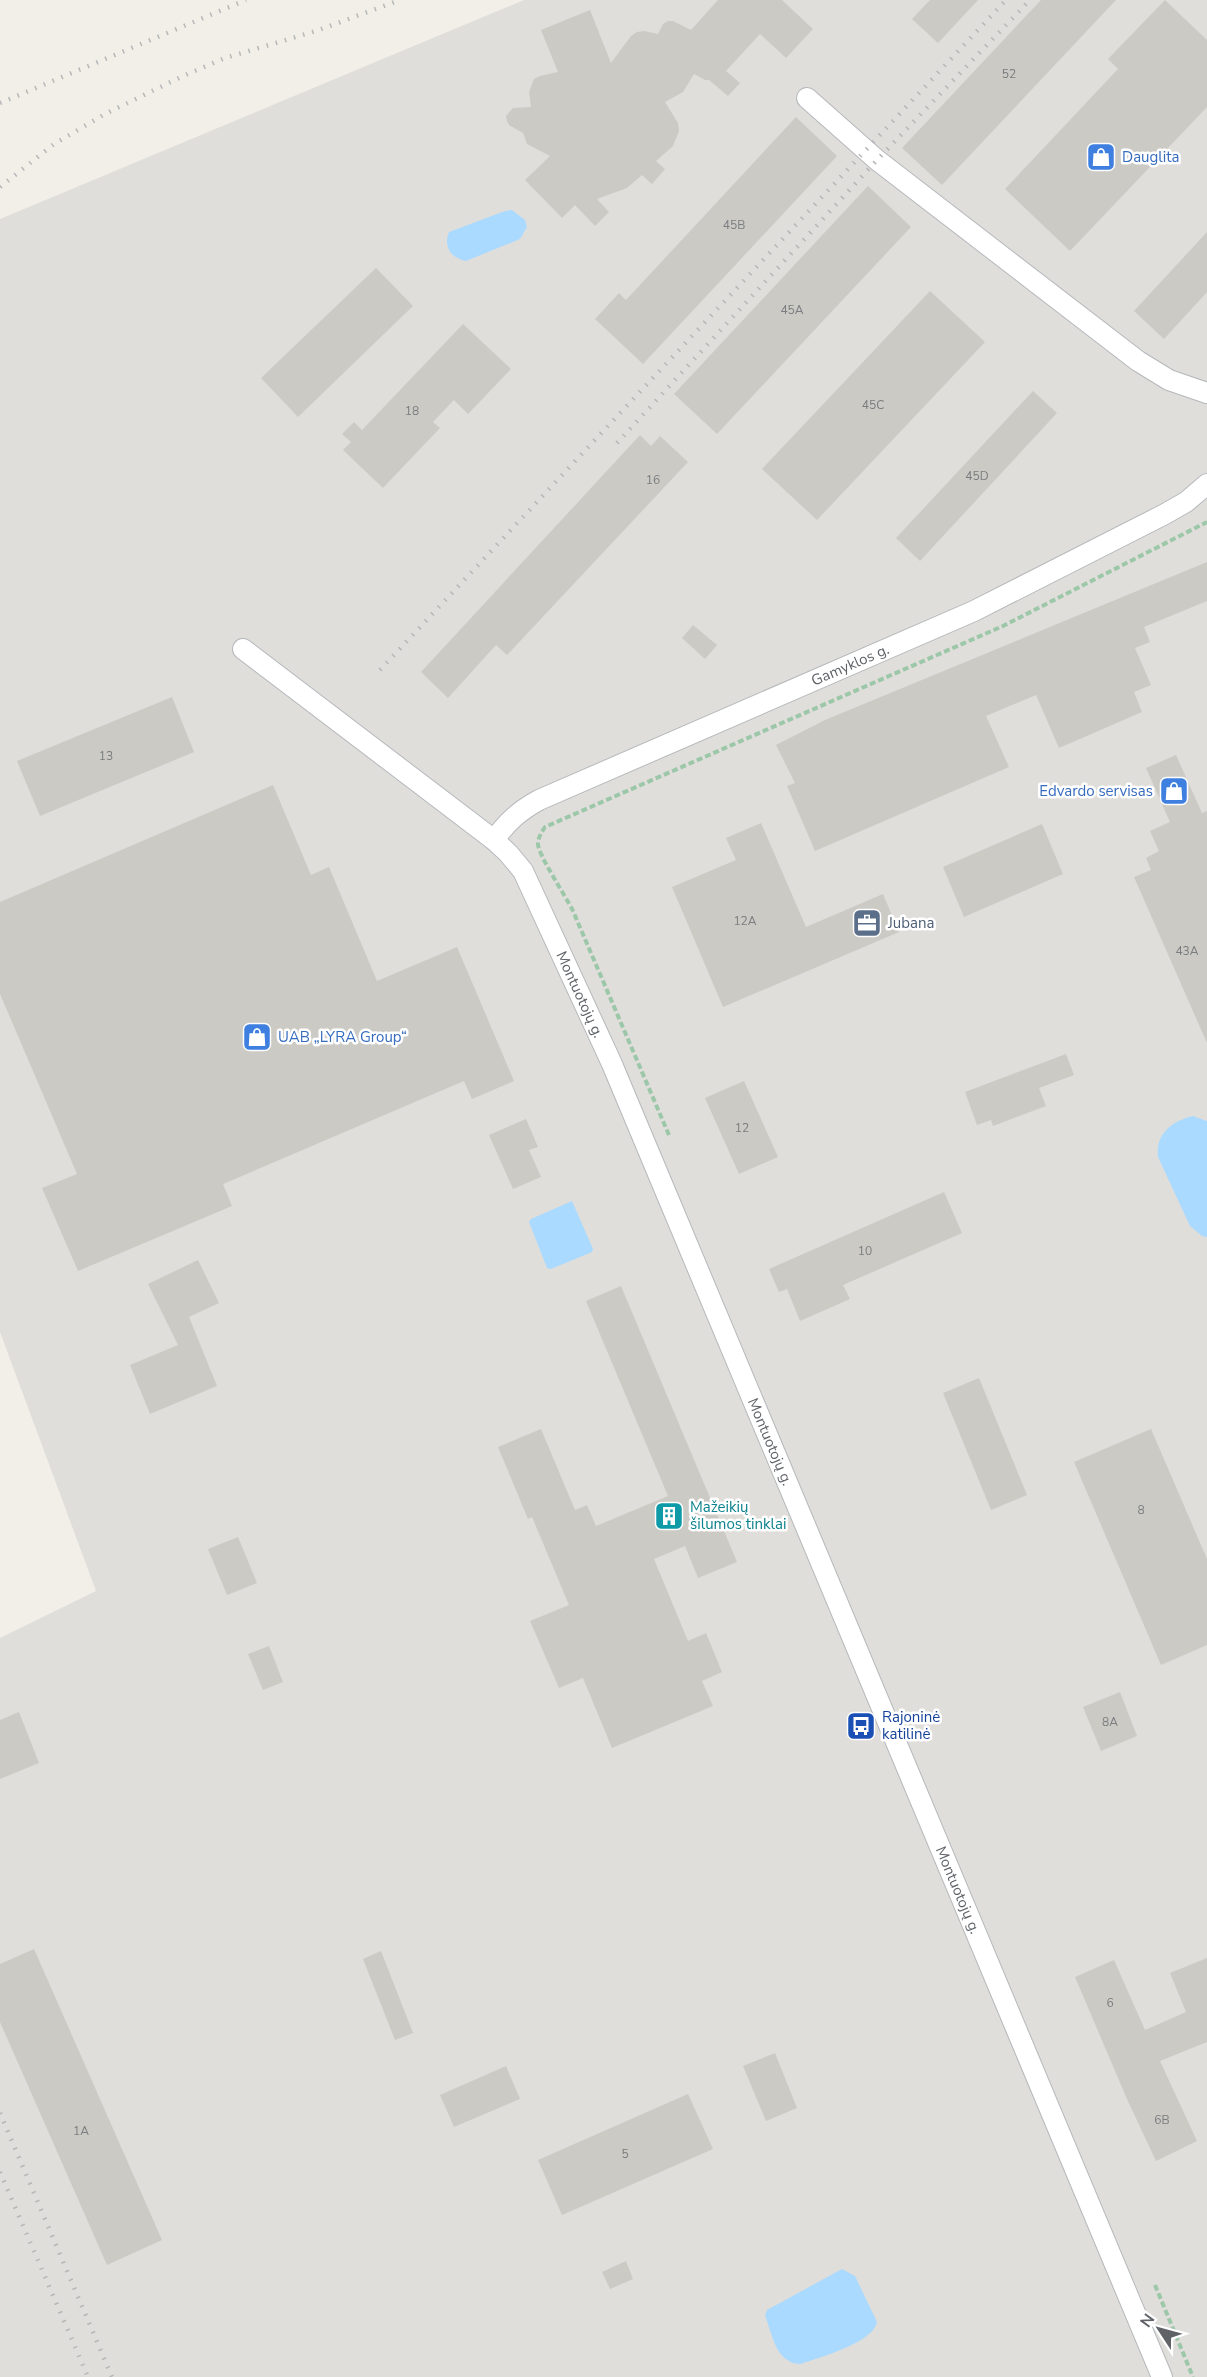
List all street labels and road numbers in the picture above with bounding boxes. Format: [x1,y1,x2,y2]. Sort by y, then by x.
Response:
street label: Gamyklos g. [808,639,892,690]
street label: Montuotojų g. [551,948,609,1041]
street label: Montuotojų g. [743,1395,797,1489]
street label: Montuotojų g. [931,1843,985,1937]

